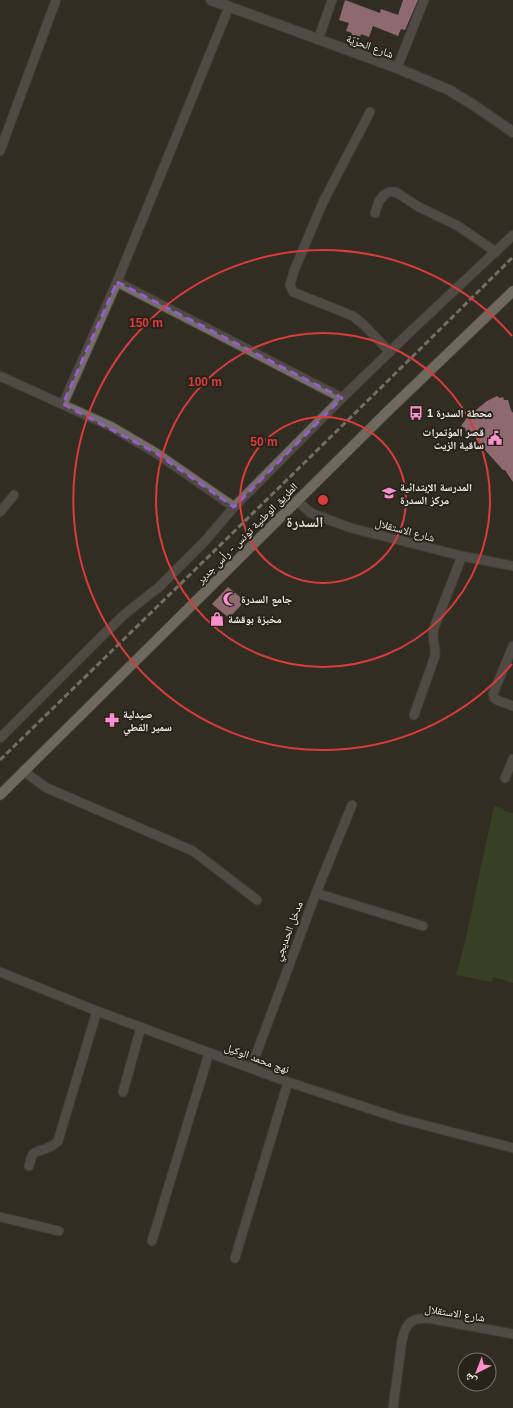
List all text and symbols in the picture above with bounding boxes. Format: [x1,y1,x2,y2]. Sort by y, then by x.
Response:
street label: شارع الحرّيّة [344,32,395,61]
text: 150 m [129,316,163,330]
text: 100 m [188,375,222,389]
bus stop icon: محطة السدرة 1 [408,405,424,421]
place label: محطة السدرة 1 [427,407,492,420]
place label: قصر المؤتمرات ساقية الزيت [423,426,484,452]
public building icon: قصر المؤتمرات ساقية الزيت [487,430,503,446]
text: 50 m [250,435,278,449]
street label: الطريق الوطنية تونس - رأس جدير [193,480,300,587]
place label: المدرسة الإبتدائية مركز السدرة [400,481,472,507]
school or university icon: المدرسة الإبتدائية مركز السدرة [381,485,397,501]
centre of rings [316,493,330,507]
district label: السدرة [286,513,324,530]
street label: شارع الاستقلال [374,516,436,545]
mosque icon: جامع السدرة [222,591,238,607]
place label: جامع السدرة [241,593,292,607]
shop icon: مخبزة بوقشة [209,611,225,627]
place label: مخبزة بوقشة [228,613,282,626]
place label: صيدلية سمير القطي [123,708,172,736]
pharmacy icon: صيدلية سمير القطي [104,712,120,728]
street label: مدخل الحديجي [271,899,307,964]
street label: نهج محمد الوكيل [223,1041,291,1076]
street label: شارع الاستقلال [424,1302,486,1325]
north arrow [457,1352,497,1392]
text: ش [462,1369,480,1388]

